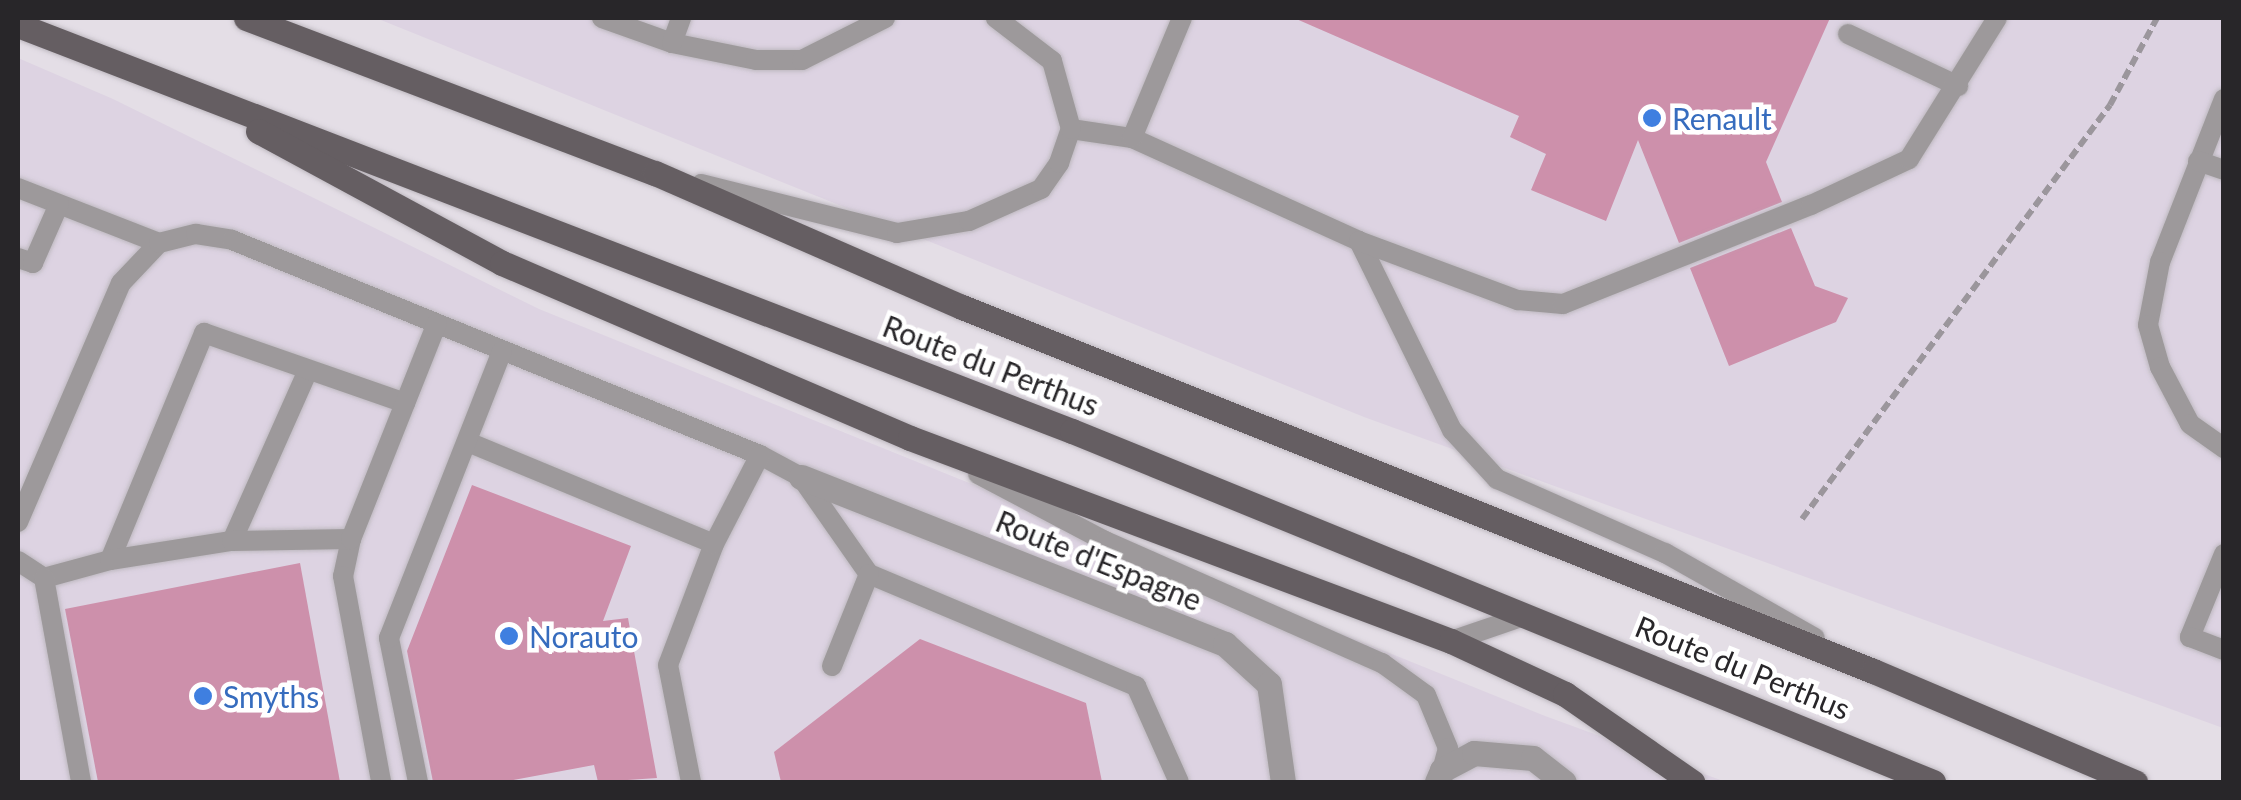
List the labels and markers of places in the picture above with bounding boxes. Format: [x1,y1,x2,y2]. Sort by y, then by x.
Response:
place label: Renault [1672,100,1772,136]
marker: Renault [1641,107,1663,129]
place label: Norauto [529,618,638,654]
marker: Norauto [498,625,520,647]
place label: Smyths [223,678,319,714]
marker: Smyths [192,685,214,707]

